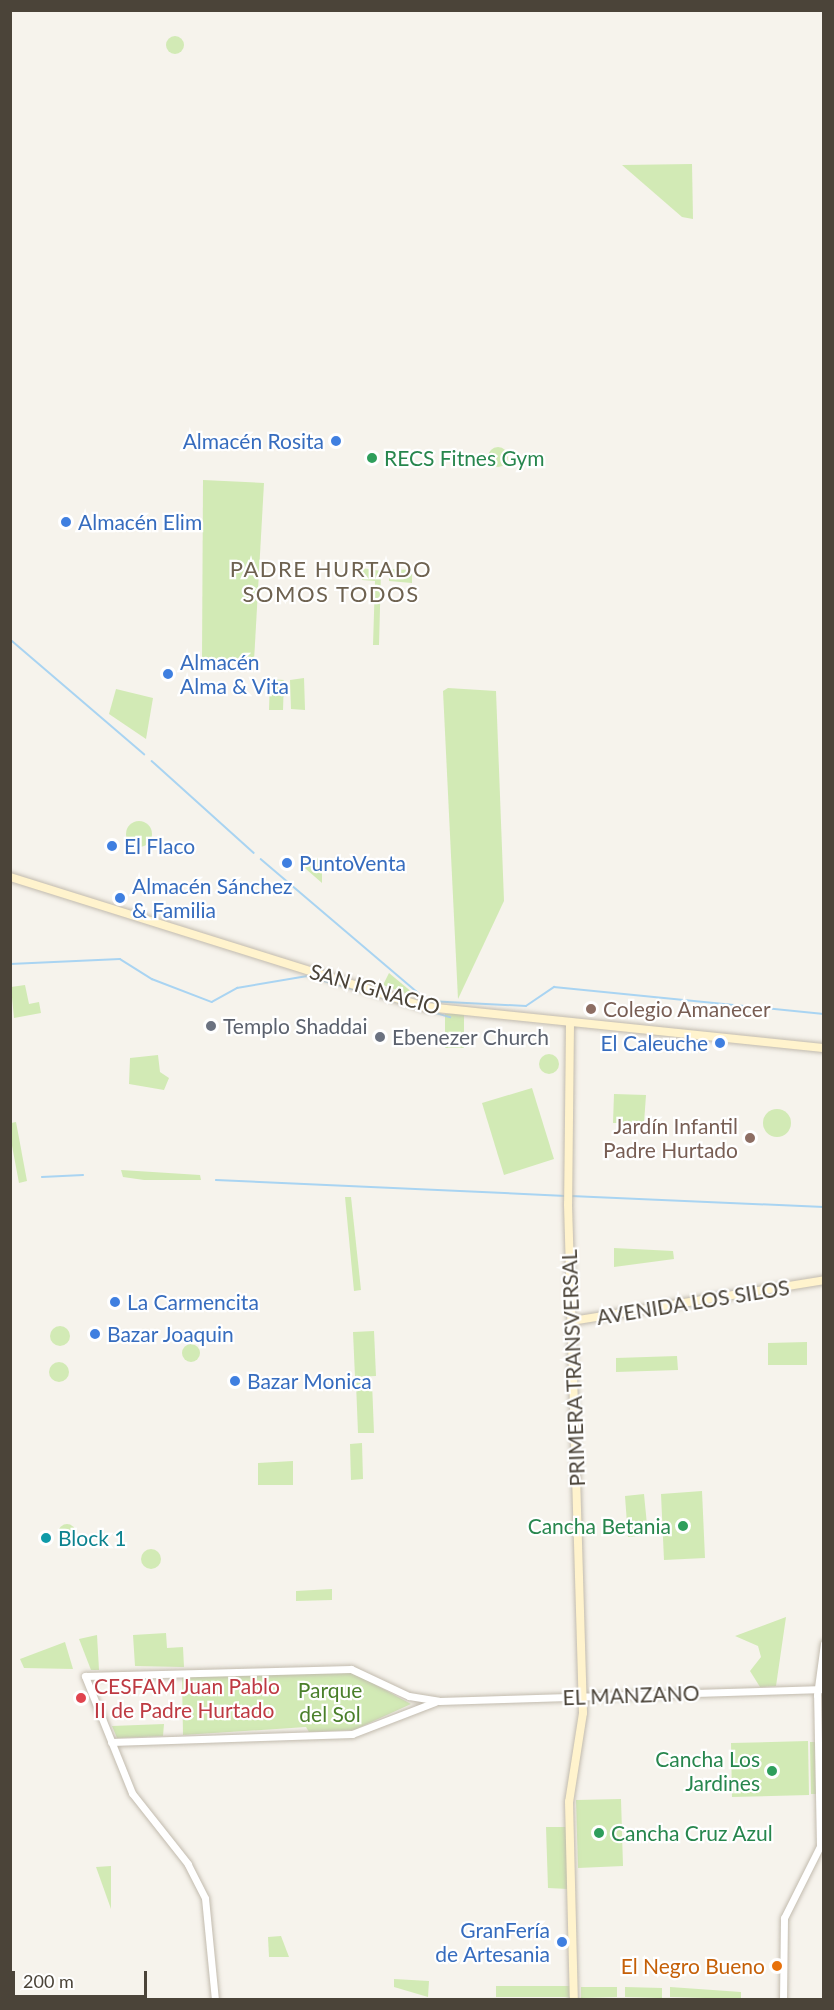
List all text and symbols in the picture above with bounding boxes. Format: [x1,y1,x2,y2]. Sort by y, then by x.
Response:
place label: Almacén Rosita [183,428,324,454]
marker: Almacén Rosita [329,434,343,448]
place label: RECS Fitnes Gym [384,445,544,471]
marker: RECS Fitnes Gym [365,451,379,465]
place label: Almacén Elim [78,509,202,535]
marker: Almacén Elim [59,515,73,529]
district label: PADRE HURTADO SOMOS TODOS [230,555,432,606]
place label: Almacén Alma & Vita [180,649,290,699]
marker: Almacén Alma & Vita [161,667,175,681]
place label: El Flaco [124,833,195,859]
marker: El Flaco [105,839,119,853]
place label: PuntoVenta [299,850,406,876]
marker: PuntoVenta [280,856,294,870]
place label: Almacén Sánchez & Familia [132,873,293,923]
marker: Almacén Sánchez & Familia [113,891,127,905]
street label: SAN IGNACIO [307,958,443,1020]
place label: Colegio Amanecer [603,996,771,1022]
marker: Colegio Amanecer [584,1002,598,1016]
place label: Templo Shaddai [223,1013,368,1039]
marker: Templo Shaddai [204,1019,218,1033]
place label: Ebenezer Church [392,1024,549,1050]
marker: Ebenezer Church [373,1030,387,1044]
place label: El Caleuche [601,1030,708,1056]
marker: El Caleuche [713,1036,727,1050]
place label: Jardín Infantil Padre Hurtado [603,1113,738,1163]
marker: Jardín Infantil Padre Hurtado [743,1131,757,1145]
street label: PRIMERA TRANSVERSAL [556,1248,590,1488]
street label: AVENIDA LOS SILOS [594,1274,792,1330]
place label: La Carmencita [127,1289,259,1315]
marker: La Carmencita [108,1295,122,1309]
place label: Bazar Joaquin [107,1321,235,1347]
marker: Bazar Joaquin [88,1327,102,1341]
place label: Bazar Monica [247,1368,372,1394]
marker: Bazar Monica [228,1374,242,1388]
place label: Cancha Betania [528,1513,671,1539]
marker: Cancha Betania [676,1519,690,1533]
place label: Block 1 [58,1525,126,1551]
marker: Block 1 [39,1531,53,1545]
place label: CESFAM Juan Pablo II de Padre Hurtado [94,1673,280,1723]
park label: Parque del Sol [298,1677,362,1727]
street label: EL MANZANO [562,1680,700,1710]
marker: CESFAM Juan Pablo II de Padre Hurtado [72,1689,90,1707]
place label: Cancha Los Jardines [655,1746,760,1796]
marker: Cancha Los Jardines [765,1764,779,1778]
place label: Cancha Cruz Azul [611,1820,773,1846]
marker: Cancha Cruz Azul [592,1826,606,1840]
place label: GranFería de Artesania [435,1917,550,1967]
marker: GranFería de Artesania [555,1935,569,1949]
place label: El Negro Bueno [621,1953,765,1979]
scale bar [15,1959,150,1997]
marker: El Negro Bueno [770,1959,784,1973]
text: 200 m [23,1970,74,1992]

